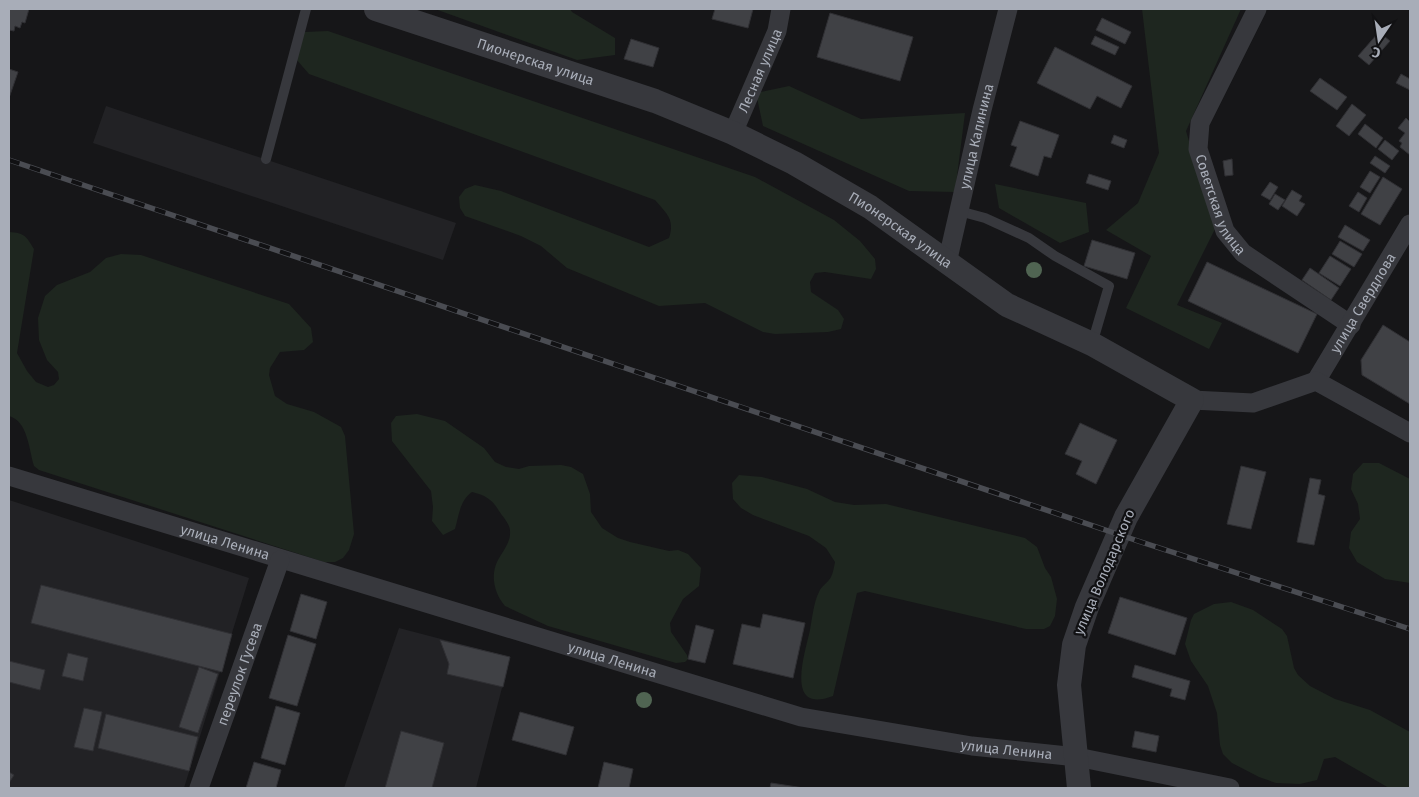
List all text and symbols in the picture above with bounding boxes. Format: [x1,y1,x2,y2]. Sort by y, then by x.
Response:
north arrow [1354,15,1404,65]
street label: Лесная улица [735,26,786,115]
street label: Пионерская улица [475,35,596,89]
text: С [1370,43,1382,61]
street label: улица Калинина [956,82,997,191]
street label: Советская улица [1191,152,1249,259]
street label: Пионерская улица [846,189,955,272]
street label: улица Свердлова [1327,250,1400,356]
street label: улица Володарского [1070,507,1139,638]
street label: улица Ленина [178,521,272,564]
street label: переулок Гусева [214,620,266,728]
street label: улица Ленина [566,639,659,682]
street label: улица Ленина [959,736,1053,763]

